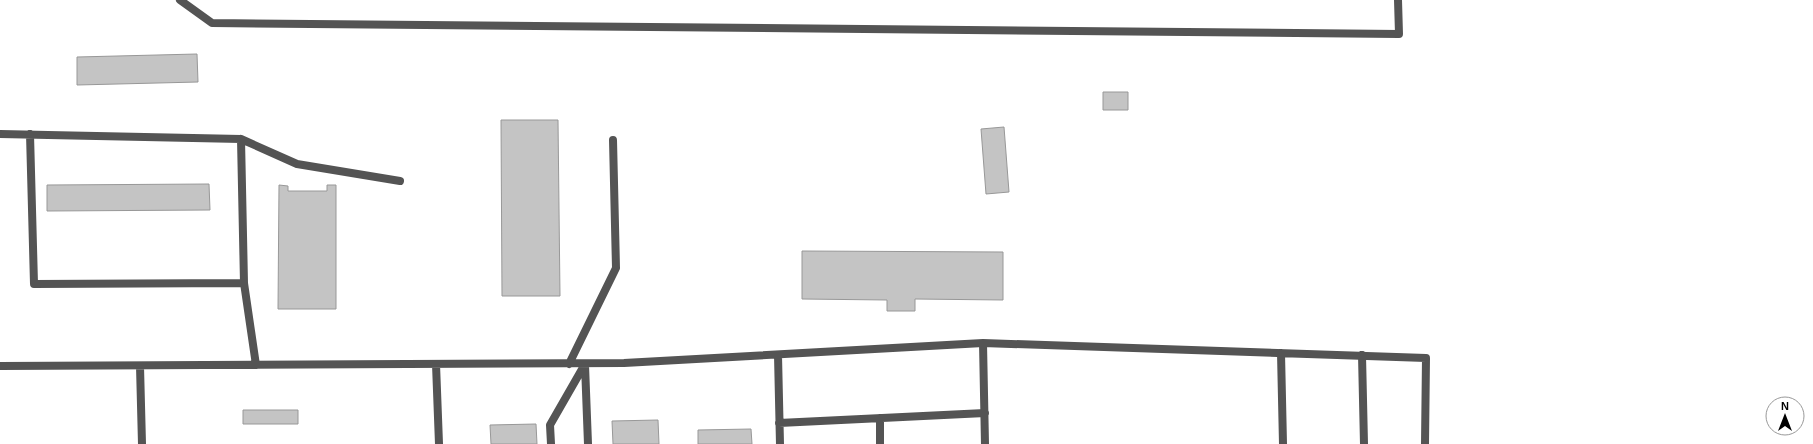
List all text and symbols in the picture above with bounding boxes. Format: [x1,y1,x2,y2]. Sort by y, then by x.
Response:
north arrow [1765,396,1805,436]
text: N [1781,400,1789,412]

